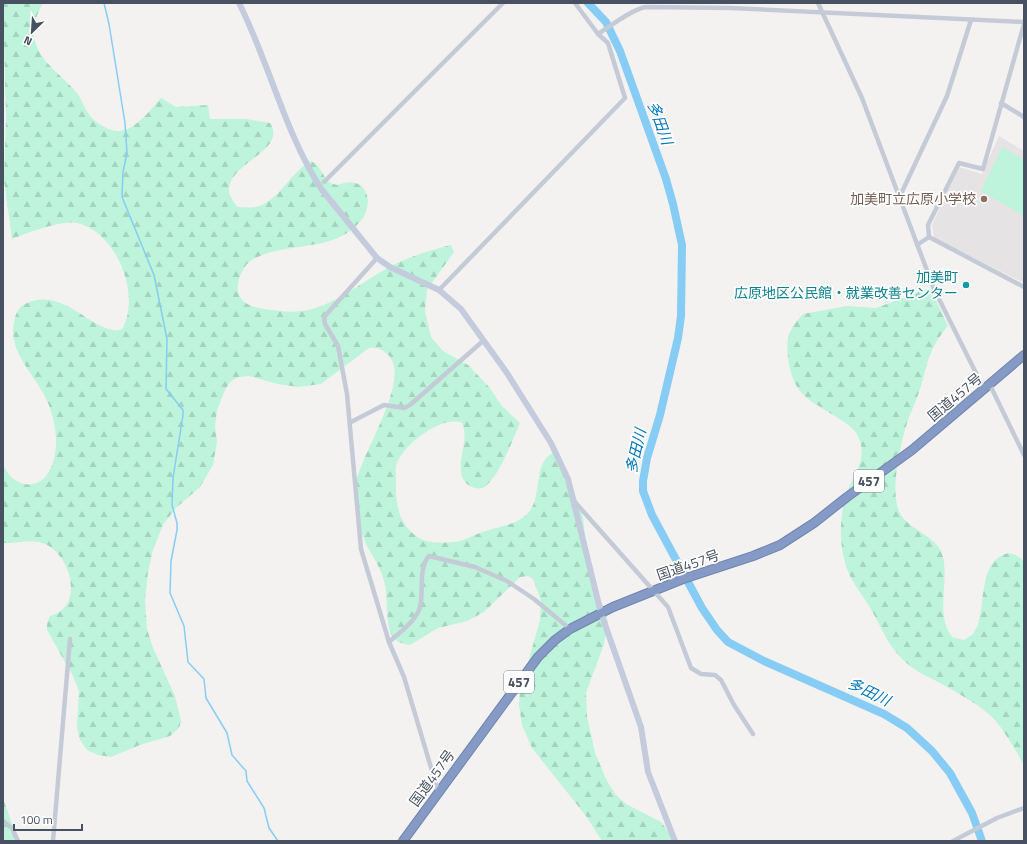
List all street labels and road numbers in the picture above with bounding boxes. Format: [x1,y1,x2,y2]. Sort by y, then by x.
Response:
street label: 国道457号 [923,368,987,426]
road number: 457 [854,470,884,492]
street label: 国道457号 [653,544,722,585]
road number: 457 [504,671,534,693]
street label: 国道457号 [404,745,459,810]

